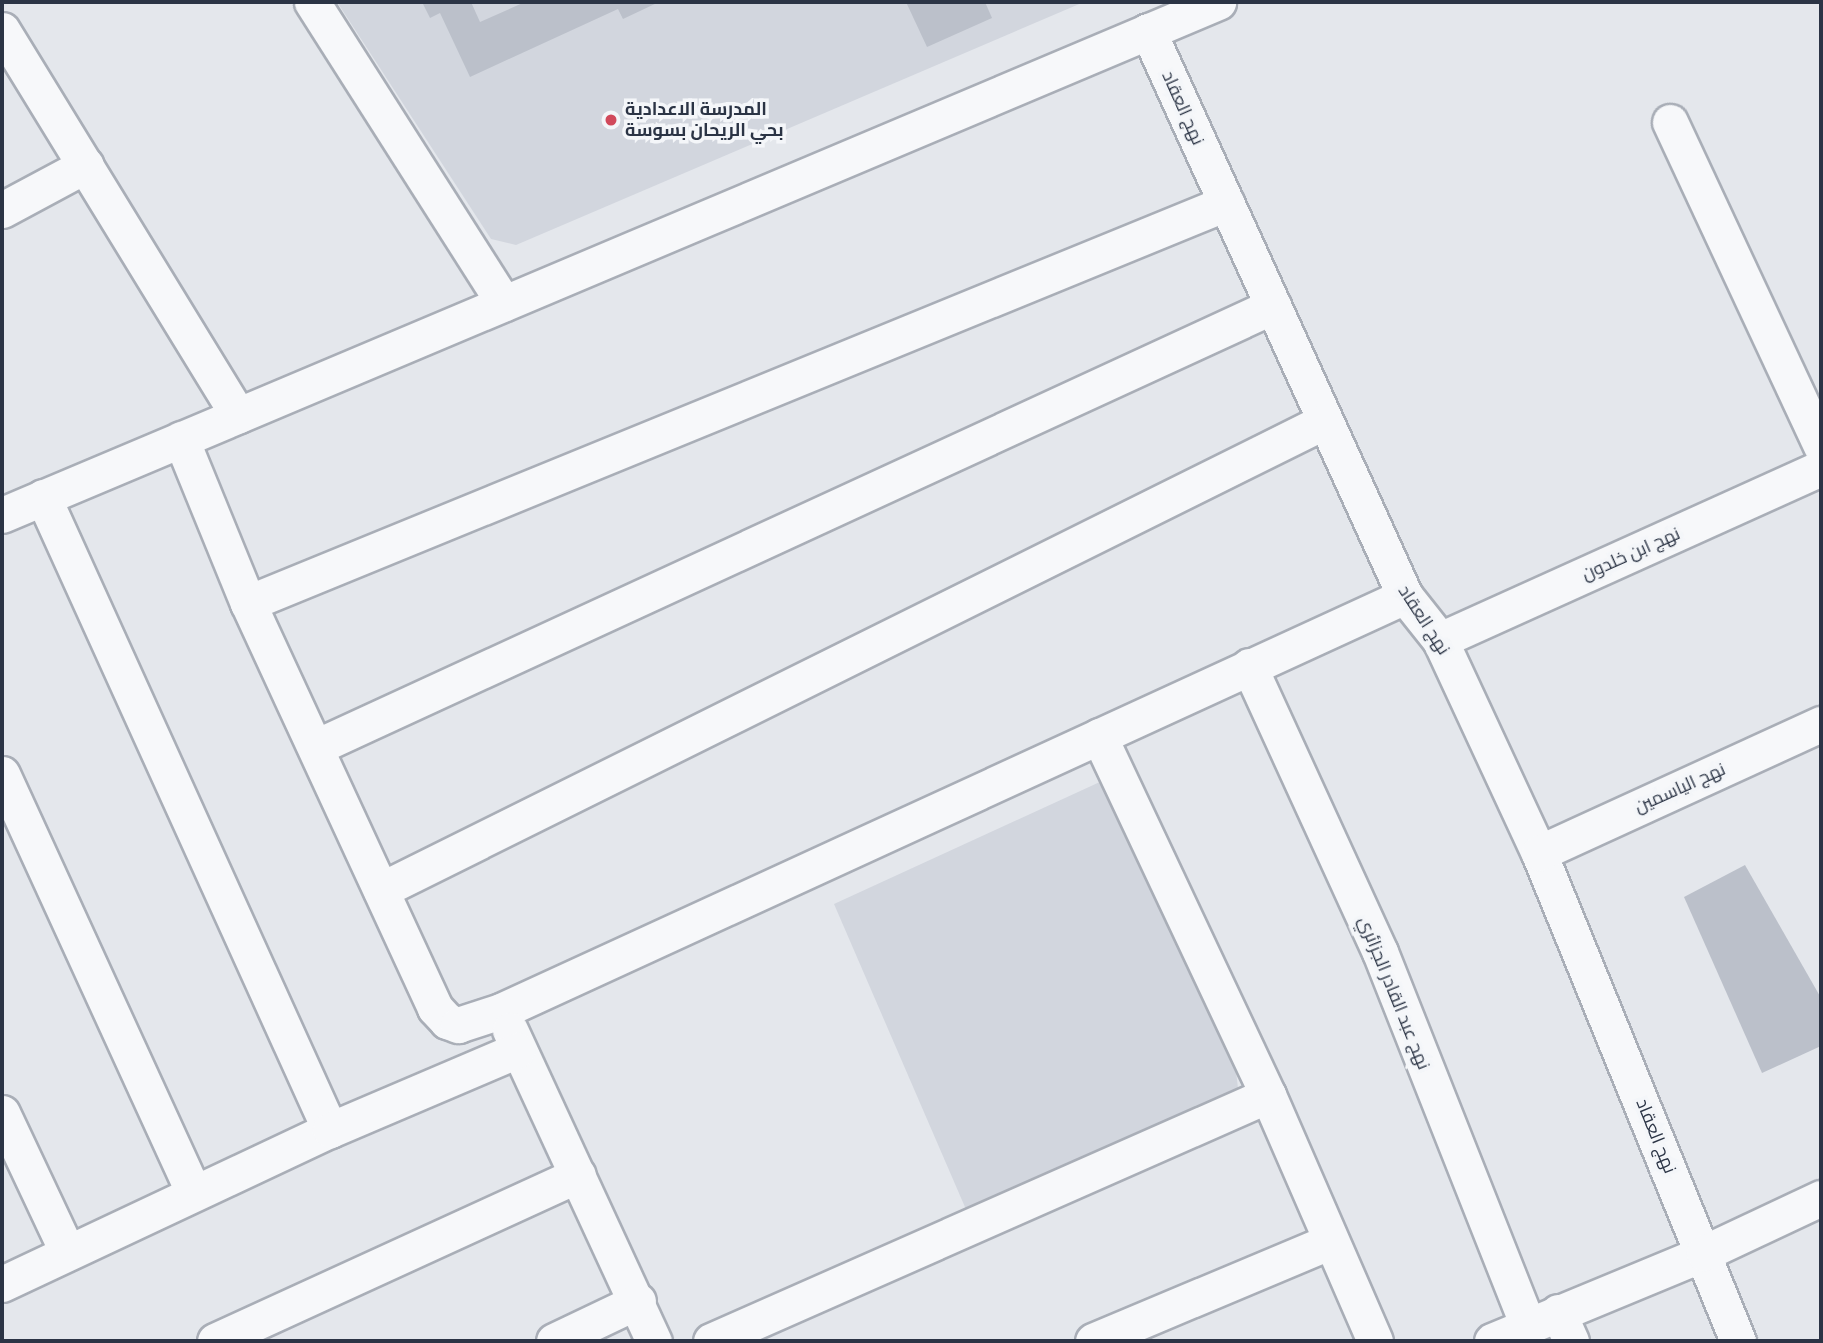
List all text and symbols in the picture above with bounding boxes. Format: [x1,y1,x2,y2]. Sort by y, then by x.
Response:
street label: نهج العقاد [1157,68,1209,148]
place label: المدرسة الاعدادية بحي الريحان بسوسة [625,99,784,142]
marker: المدرسة الاعدادية بحي الريحان بسوسة [603,112,619,128]
street label: نهج ابن خلدون [1578,523,1684,585]
street label: نهج العقاد [1393,581,1455,659]
street label: نهج الياسمين [1631,758,1729,818]
street label: نهج عبد القادر الجزائري [1353,913,1435,1073]
street label: نهج العقاد [1631,1095,1681,1177]

